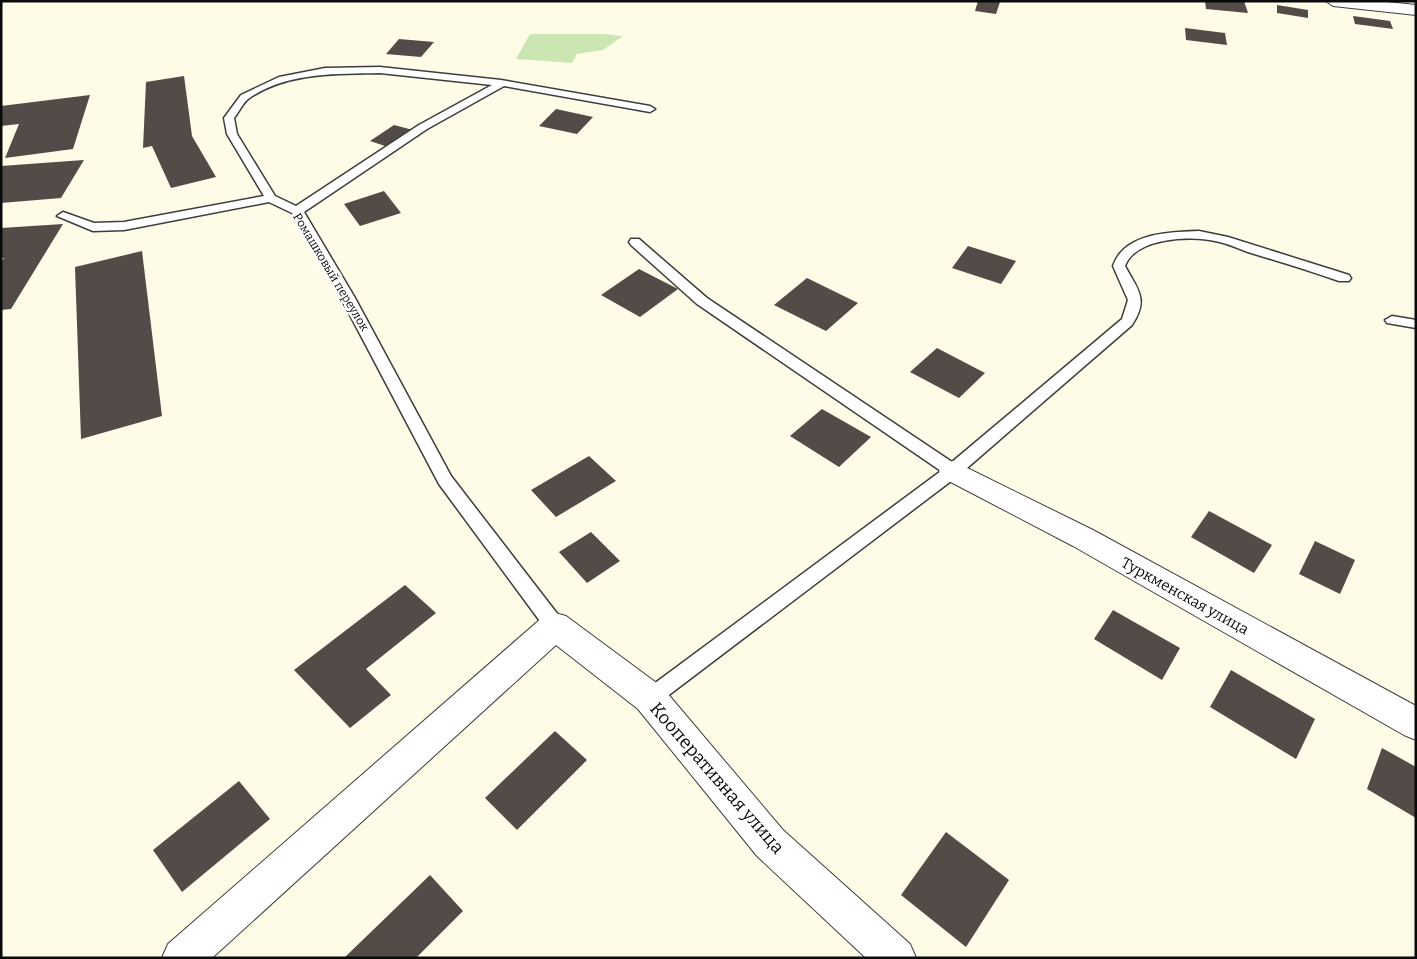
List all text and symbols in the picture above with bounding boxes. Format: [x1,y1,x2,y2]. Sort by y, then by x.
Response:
street label: Ромашковый переулок [290,211,372,333]
street label: Туркменская улица [1118,553,1252,639]
street label: Кооперативная улица [645,698,789,858]

